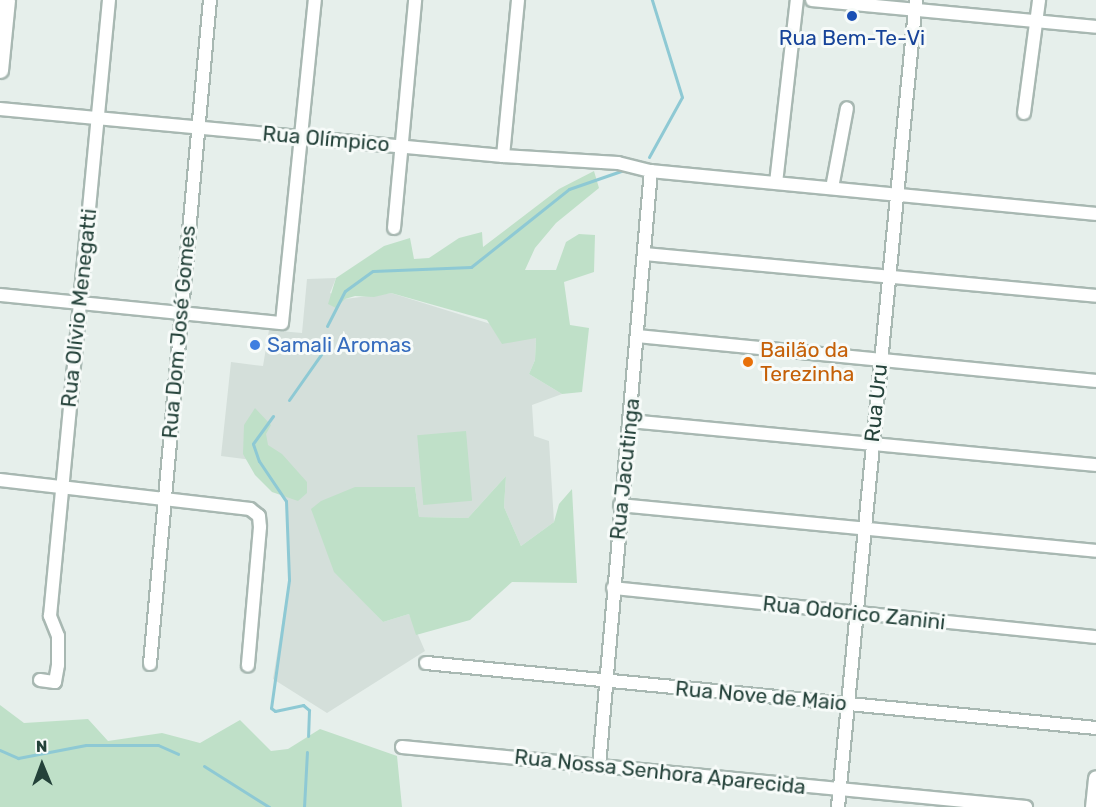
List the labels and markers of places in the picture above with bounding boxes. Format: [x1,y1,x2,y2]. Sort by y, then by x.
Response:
marker: Rua Bem-Te-Vi [845,9,859,23]
place label: Rua Bem-Te-Vi [779,25,925,51]
place label: Samali Aromas [267,332,412,358]
place label: Bailão da Terezinha [760,337,854,387]
marker: Samali Aromas [248,338,262,352]
marker: Bailão da Terezinha [741,355,755,369]

